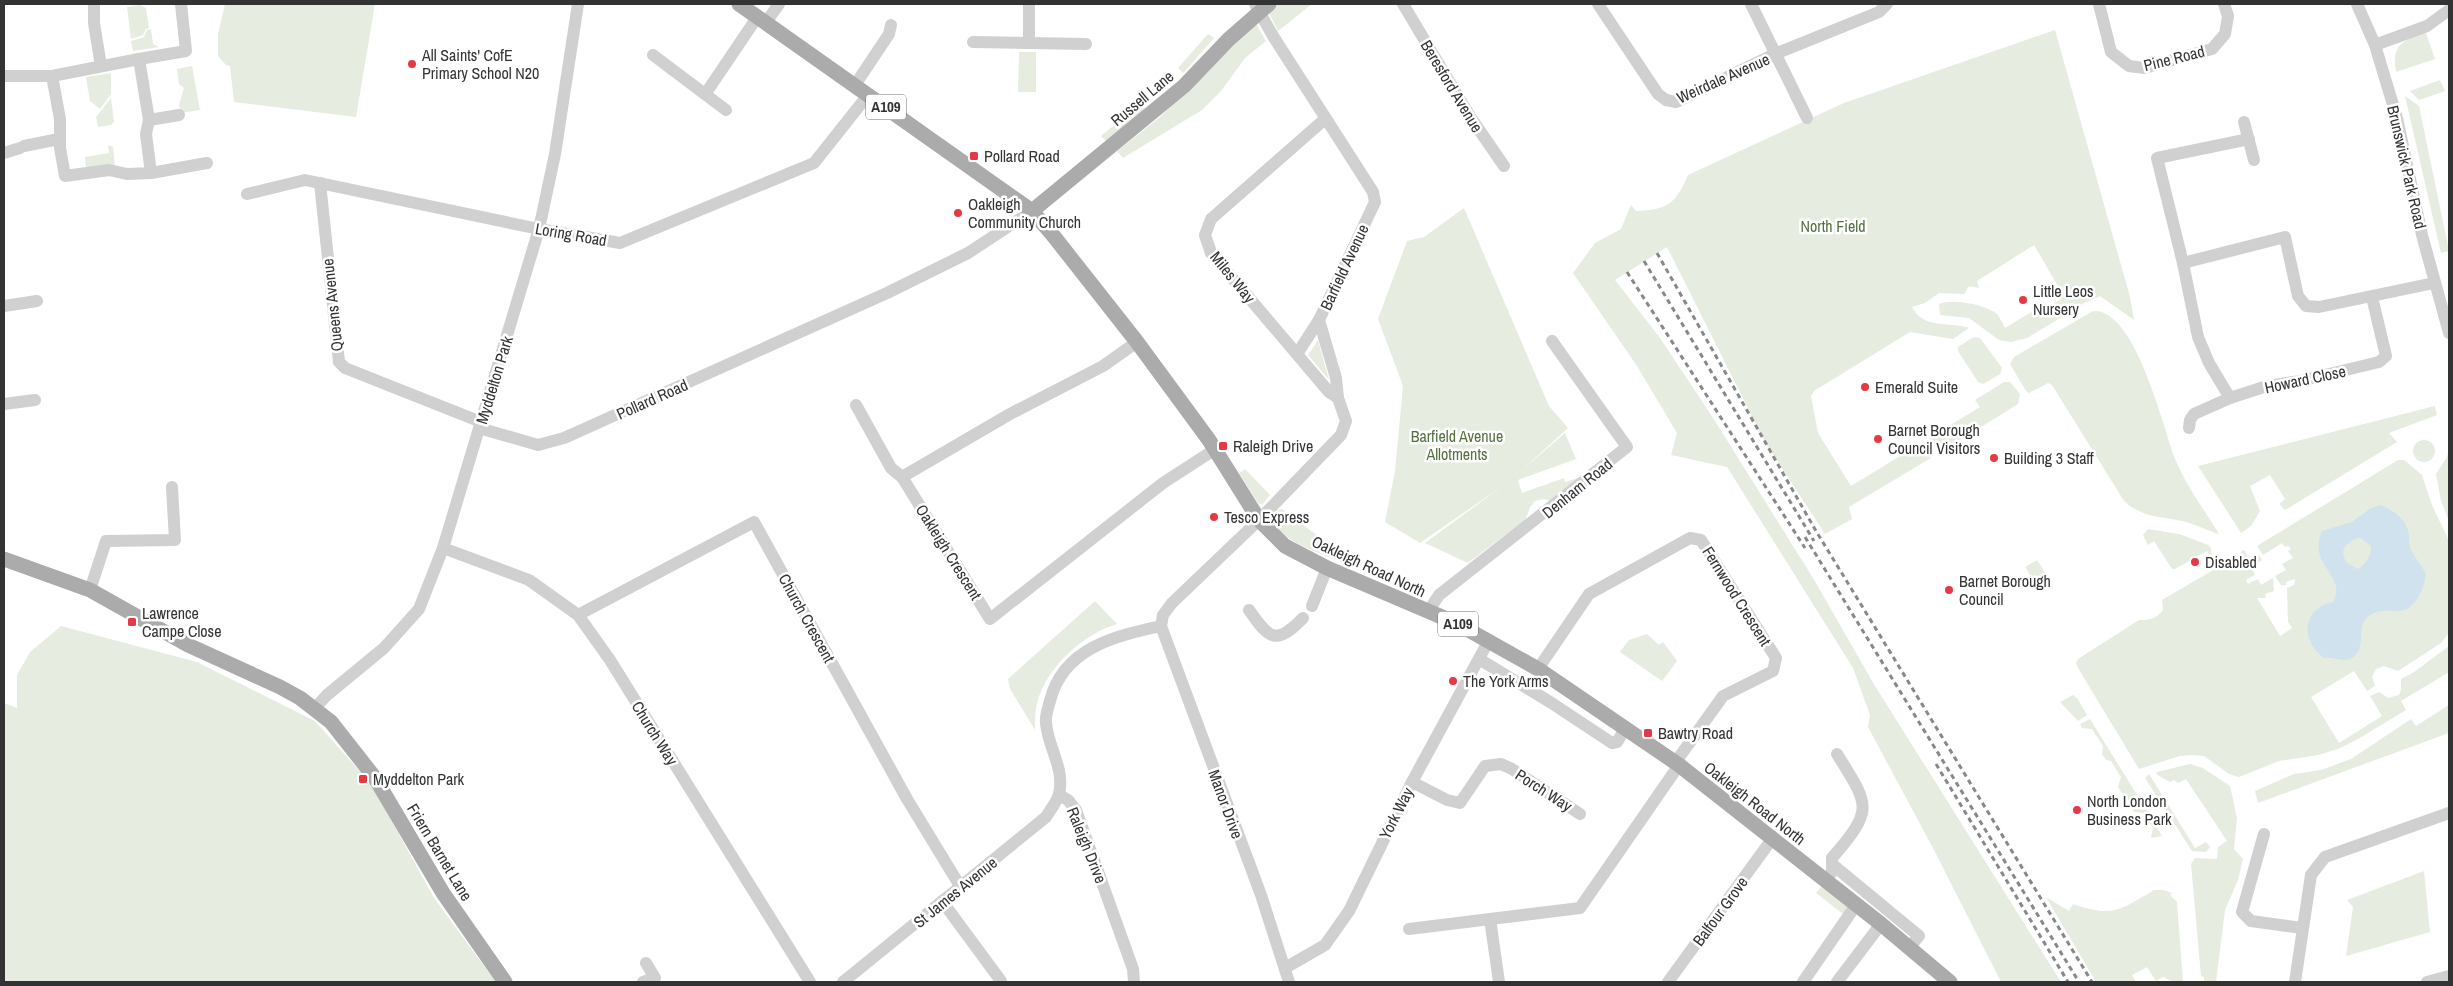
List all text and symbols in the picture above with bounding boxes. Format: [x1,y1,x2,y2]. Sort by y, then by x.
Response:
street label: Beresford Avenue [1416,36,1488,136]
street label: Pine Road [2141,40,2207,76]
place label: All Saints' CofE Primary School N20 [421,44,539,84]
street label: Weirdale Avenue [1673,48,1773,108]
marker: All Saints' CofE Primary School N20 [406,58,418,70]
street label: Russell Lane [1106,65,1178,131]
road number: A109 [866,94,906,120]
street label: Brunswick Park Road [2382,103,2432,231]
place label: Pollard Road [984,145,1060,167]
marker: Pollard Road [968,150,980,162]
place label: Oakleigh Community Church [968,193,1081,233]
marker: Oakleigh Community Church [952,207,964,219]
park label: North Field [1801,215,1865,237]
street label: Loring Road [534,217,608,251]
street label: Barfield Avenue [1315,220,1373,314]
street label: Miles Way [1205,246,1261,308]
street label: Queens Avenue [316,258,348,352]
place label: Little Leos Nursery [2033,280,2094,320]
marker: Little Leos Nursery [2017,294,2029,306]
street label: Myddelton Park [470,333,518,427]
street label: Howard Close [2262,360,2348,398]
street label: Pollard Road [613,374,691,424]
place label: Emerald Suite [1875,376,1958,398]
marker: Emerald Suite [1859,381,1871,393]
place label: Barnet Borough Council Visitors [1888,419,1980,459]
park label: Barfield Avenue Allotments [1411,425,1503,465]
marker: Barnet Borough Council Visitors [1872,433,1884,445]
place label: Raleigh Drive [1233,435,1313,457]
marker: Raleigh Drive [1217,440,1229,452]
place label: Building 3 Staff [2004,447,2094,469]
marker: Building 3 Staff [1988,452,2000,464]
street label: Denham Road [1537,453,1617,523]
street label: Oakleigh Crescent [911,500,987,604]
place label: Tesco Express [1224,506,1309,528]
marker: Tesco Express [1208,511,1220,523]
street label: Oakleigh Road North [1308,530,1430,602]
street label: Fernwood Crescent [1698,542,1777,650]
place label: Disabled [2205,551,2257,573]
marker: Disabled [2189,556,2201,568]
street label: Church Crescent [774,570,841,667]
place label: Barnet Borough Council [1959,570,2051,610]
marker: Barnet Borough Council [1943,584,1955,596]
place label: Lawrence Campe Close [142,602,221,642]
road number: A109 [1438,612,1478,636]
marker: Lawrence Campe Close [126,616,138,628]
place label: The York Arms [1463,670,1549,692]
marker: The York Arms [1447,675,1459,687]
street label: Church Way [627,697,684,770]
place label: Bawtry Road [1658,722,1733,744]
marker: Bawtry Road [1642,727,1654,739]
street label: Oakleigh Road North [1700,756,1810,850]
street label: Porch Way [1511,763,1577,817]
street label: Manor Drive [1203,766,1249,842]
place label: Myddelton Park [373,768,465,790]
marker: Myddelton Park [357,773,369,785]
street label: York Way [1374,783,1419,843]
place label: North London Business Park [2087,790,2172,830]
street label: Friern Barnet Lane [402,799,478,905]
street label: Raleigh Drive [1062,804,1112,886]
marker: North London Business Park [2071,804,2083,816]
street label: St James Avenue [908,851,1002,933]
street label: Balfour Grove [1687,872,1753,950]

